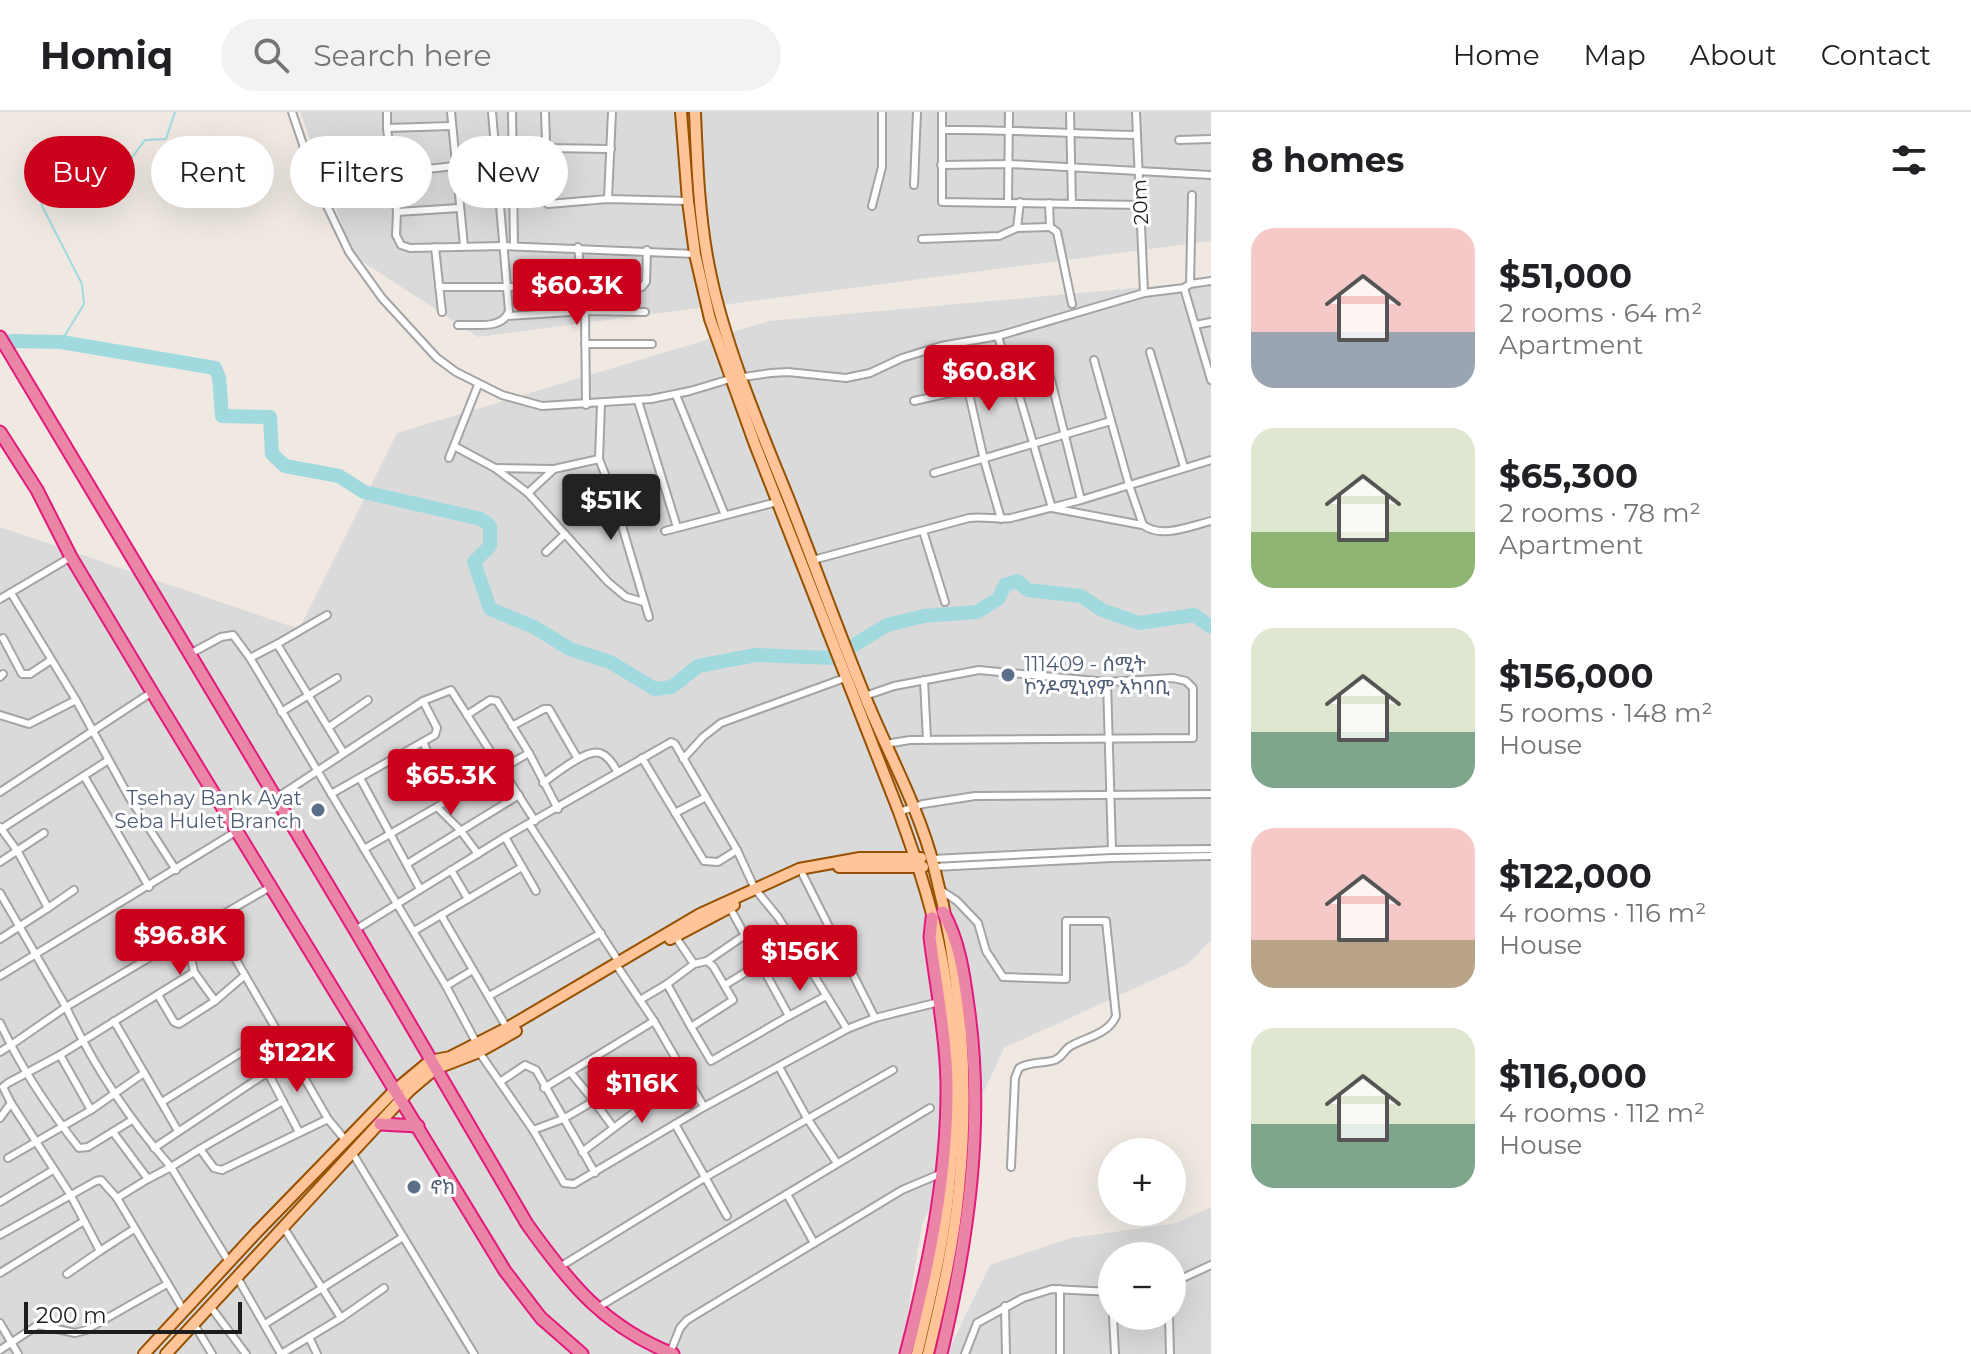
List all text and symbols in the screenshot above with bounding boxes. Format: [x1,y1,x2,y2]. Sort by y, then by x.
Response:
search box [221,19,781,91]
text: Homiq [40,32,173,79]
icon: search [249,33,293,77]
text: Search here [313,37,492,74]
text: Home [1453,38,1540,72]
text: Map [1584,38,1646,72]
text: About [1690,38,1777,72]
text: Contact [1821,38,1931,72]
chip: Buy [24,136,135,208]
chip: Rent [151,136,274,208]
chip: Filters [290,136,432,208]
chip: New [448,136,568,208]
icon: filters [1887,138,1931,182]
text: 8 homes [1251,139,1404,181]
street label: 20m [1127,179,1153,225]
text: $51,000 [1499,255,1632,297]
pin: $60.3K [512,259,642,327]
icon: home [1315,260,1411,356]
text: $60.3K [531,269,623,301]
text: 2 rooms · 64 m² [1499,297,1702,329]
text: Apartment [1499,329,1643,361]
pin: $60.8K [924,345,1054,413]
text: $60.8K [942,355,1036,387]
text: $65,300 [1499,455,1638,497]
icon: home [1315,460,1411,556]
pin: $51K [564,474,658,542]
text: $51K [580,484,642,516]
text: 2 rooms · 78 m² [1499,497,1701,529]
text: Apartment [1499,529,1643,561]
place label: 111409 - ሰሚት ኮንዶሚኒየም አካባቢ [1024,652,1170,699]
text: $156,000 [1499,655,1654,697]
icon: home [1315,660,1411,756]
marker: 111409 - ሰሚት ኮንዶሚኒየም አካባቢ [999,666,1017,684]
text: 5 rooms · 148 m² [1499,697,1713,729]
text: House [1499,729,1582,761]
pin: $65.3K [386,749,516,817]
text: $65.3K [406,759,496,791]
place label: Tsehay Bank Ayat Seba Hulet Branch [114,786,302,833]
marker: Tsehay Bank Ayat Seba Hulet Branch [309,801,327,819]
text: $122,000 [1499,855,1652,897]
icon: home [1315,860,1411,956]
text: 4 rooms · 116 m² [1499,897,1706,929]
pin: $96.8K [115,909,245,977]
text: $96.8K [133,919,227,951]
pin: $156K [744,925,856,993]
text: House [1499,929,1582,961]
text: $156K [761,935,839,967]
pin: $122K [241,1026,353,1094]
text: $122K [259,1036,335,1068]
text: $116,000 [1499,1055,1647,1097]
pin: $116K [586,1057,698,1125]
icon: home [1315,1060,1411,1156]
text: $116K [606,1067,678,1099]
text: 4 rooms · 112 m² [1499,1097,1705,1129]
text: House [1499,1129,1582,1161]
map controls [1098,1138,1186,1330]
button: + [1098,1138,1186,1226]
place label: ኖክ [430,1175,455,1199]
marker: ኖክ [405,1178,423,1196]
button: − [1098,1242,1186,1330]
scale bar [24,1298,242,1334]
text: 200 m [36,1302,107,1329]

